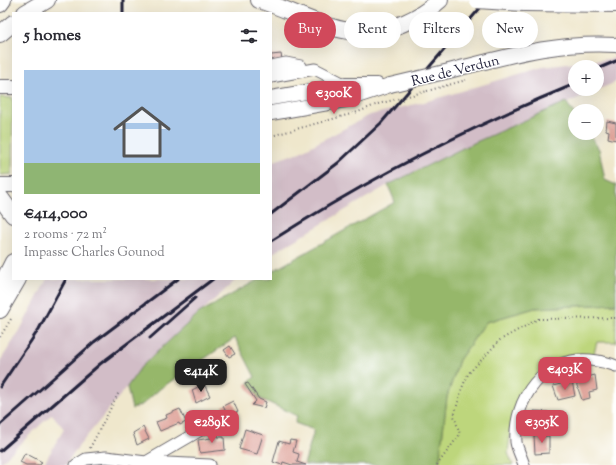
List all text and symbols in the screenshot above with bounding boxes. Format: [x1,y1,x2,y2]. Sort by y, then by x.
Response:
chip: Buy [284,12,336,48]
chip: Rent [344,12,401,48]
chip: Filters [409,12,474,48]
chip: New [482,12,538,48]
text: 5 homes [24,24,81,48]
icon: filters [238,25,260,47]
street label: Rue de Verdun [409,51,502,93]
map controls [568,60,604,140]
button: + [568,60,604,96]
pin: €300K [306,81,362,115]
text: €300K [316,85,352,103]
icon: home [106,96,178,168]
button: − [568,104,604,140]
text: €414,000 [24,202,87,226]
text: 2 rooms · 72 m² [24,226,107,244]
text: Impasse Charles Gounod [24,244,165,262]
pin: €403K [537,357,593,391]
pin: €414K [173,359,229,393]
text: €403K [547,361,583,379]
text: €414K [184,363,218,381]
pin: €289K [184,410,240,444]
pin: €305K [514,410,570,444]
text: €289K [194,414,230,432]
text: €305K [525,414,559,432]

